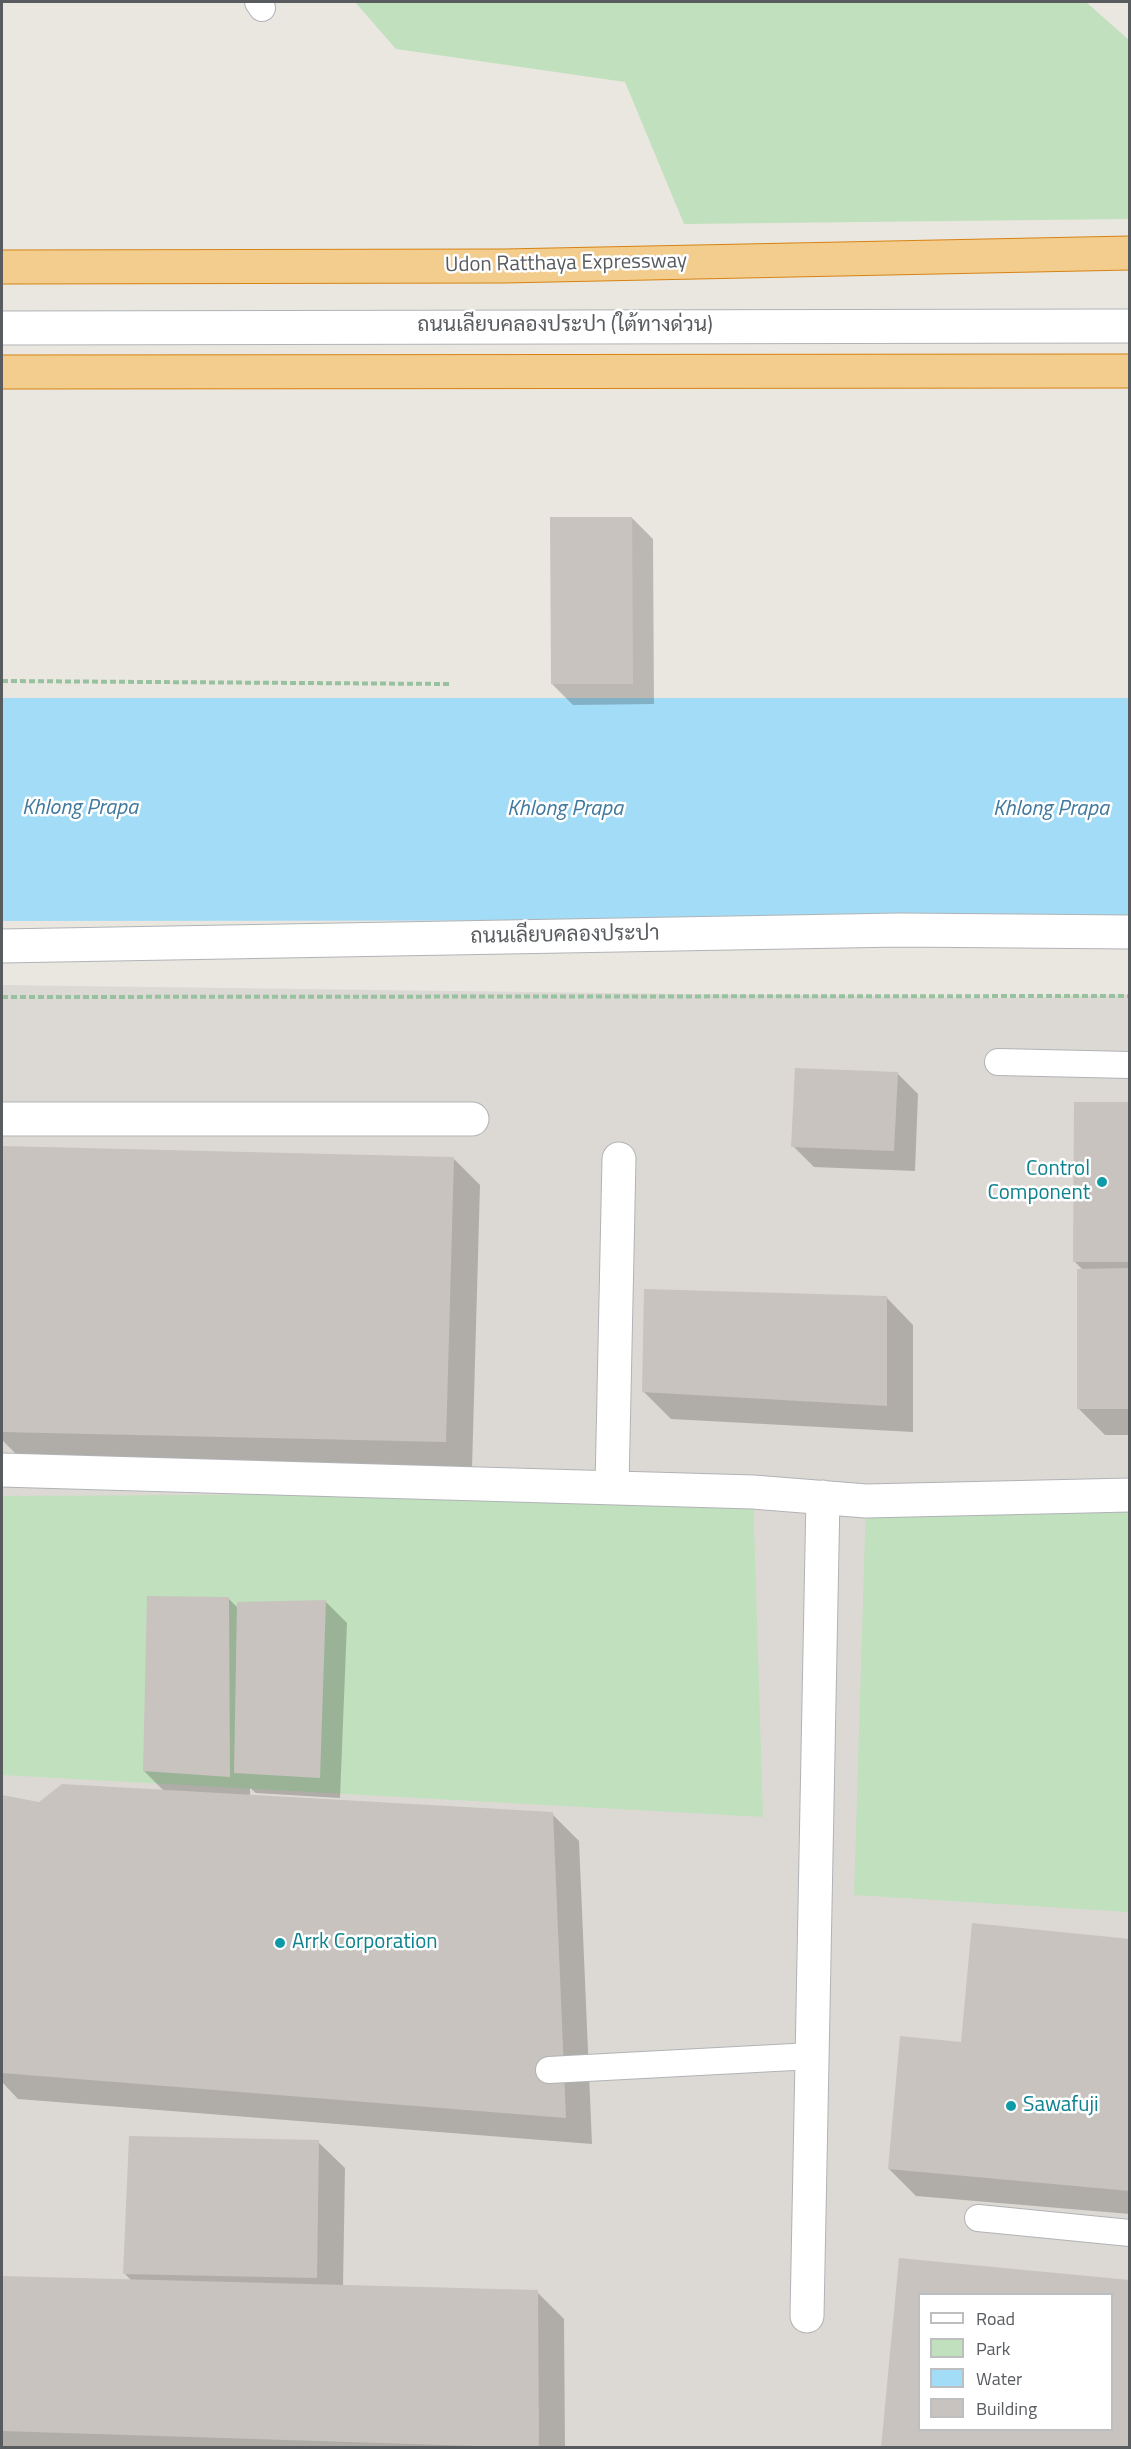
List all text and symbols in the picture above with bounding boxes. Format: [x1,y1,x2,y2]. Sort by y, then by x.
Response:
street label: Udon Ratthaya Expressway [445,249,687,279]
street label: ถนนเลียบคลองประปา (ใต้ทางด่วน) [417,313,713,339]
water label: Khlong Prapa [22,796,138,822]
water label: Khlong Prapa [507,797,623,823]
water label: Khlong Prapa [993,797,1109,823]
street label: ถนนเลียบคลองประปา [470,922,660,950]
place label: Control Component [988,1157,1090,1207]
marker: Control Component [1095,1175,1109,1189]
place label: Arrk Corporation [292,1930,438,1956]
marker: Arrk Corporation [273,1936,287,1950]
place label: Sawafuji [1023,2093,1099,2119]
marker: Sawafuji [1004,2099,1018,2113]
legend [918,2293,1113,2431]
text: Road [976,2305,1015,2332]
text: Park [976,2335,1010,2362]
text: Water [976,2365,1022,2392]
text: Building [976,2395,1037,2422]

